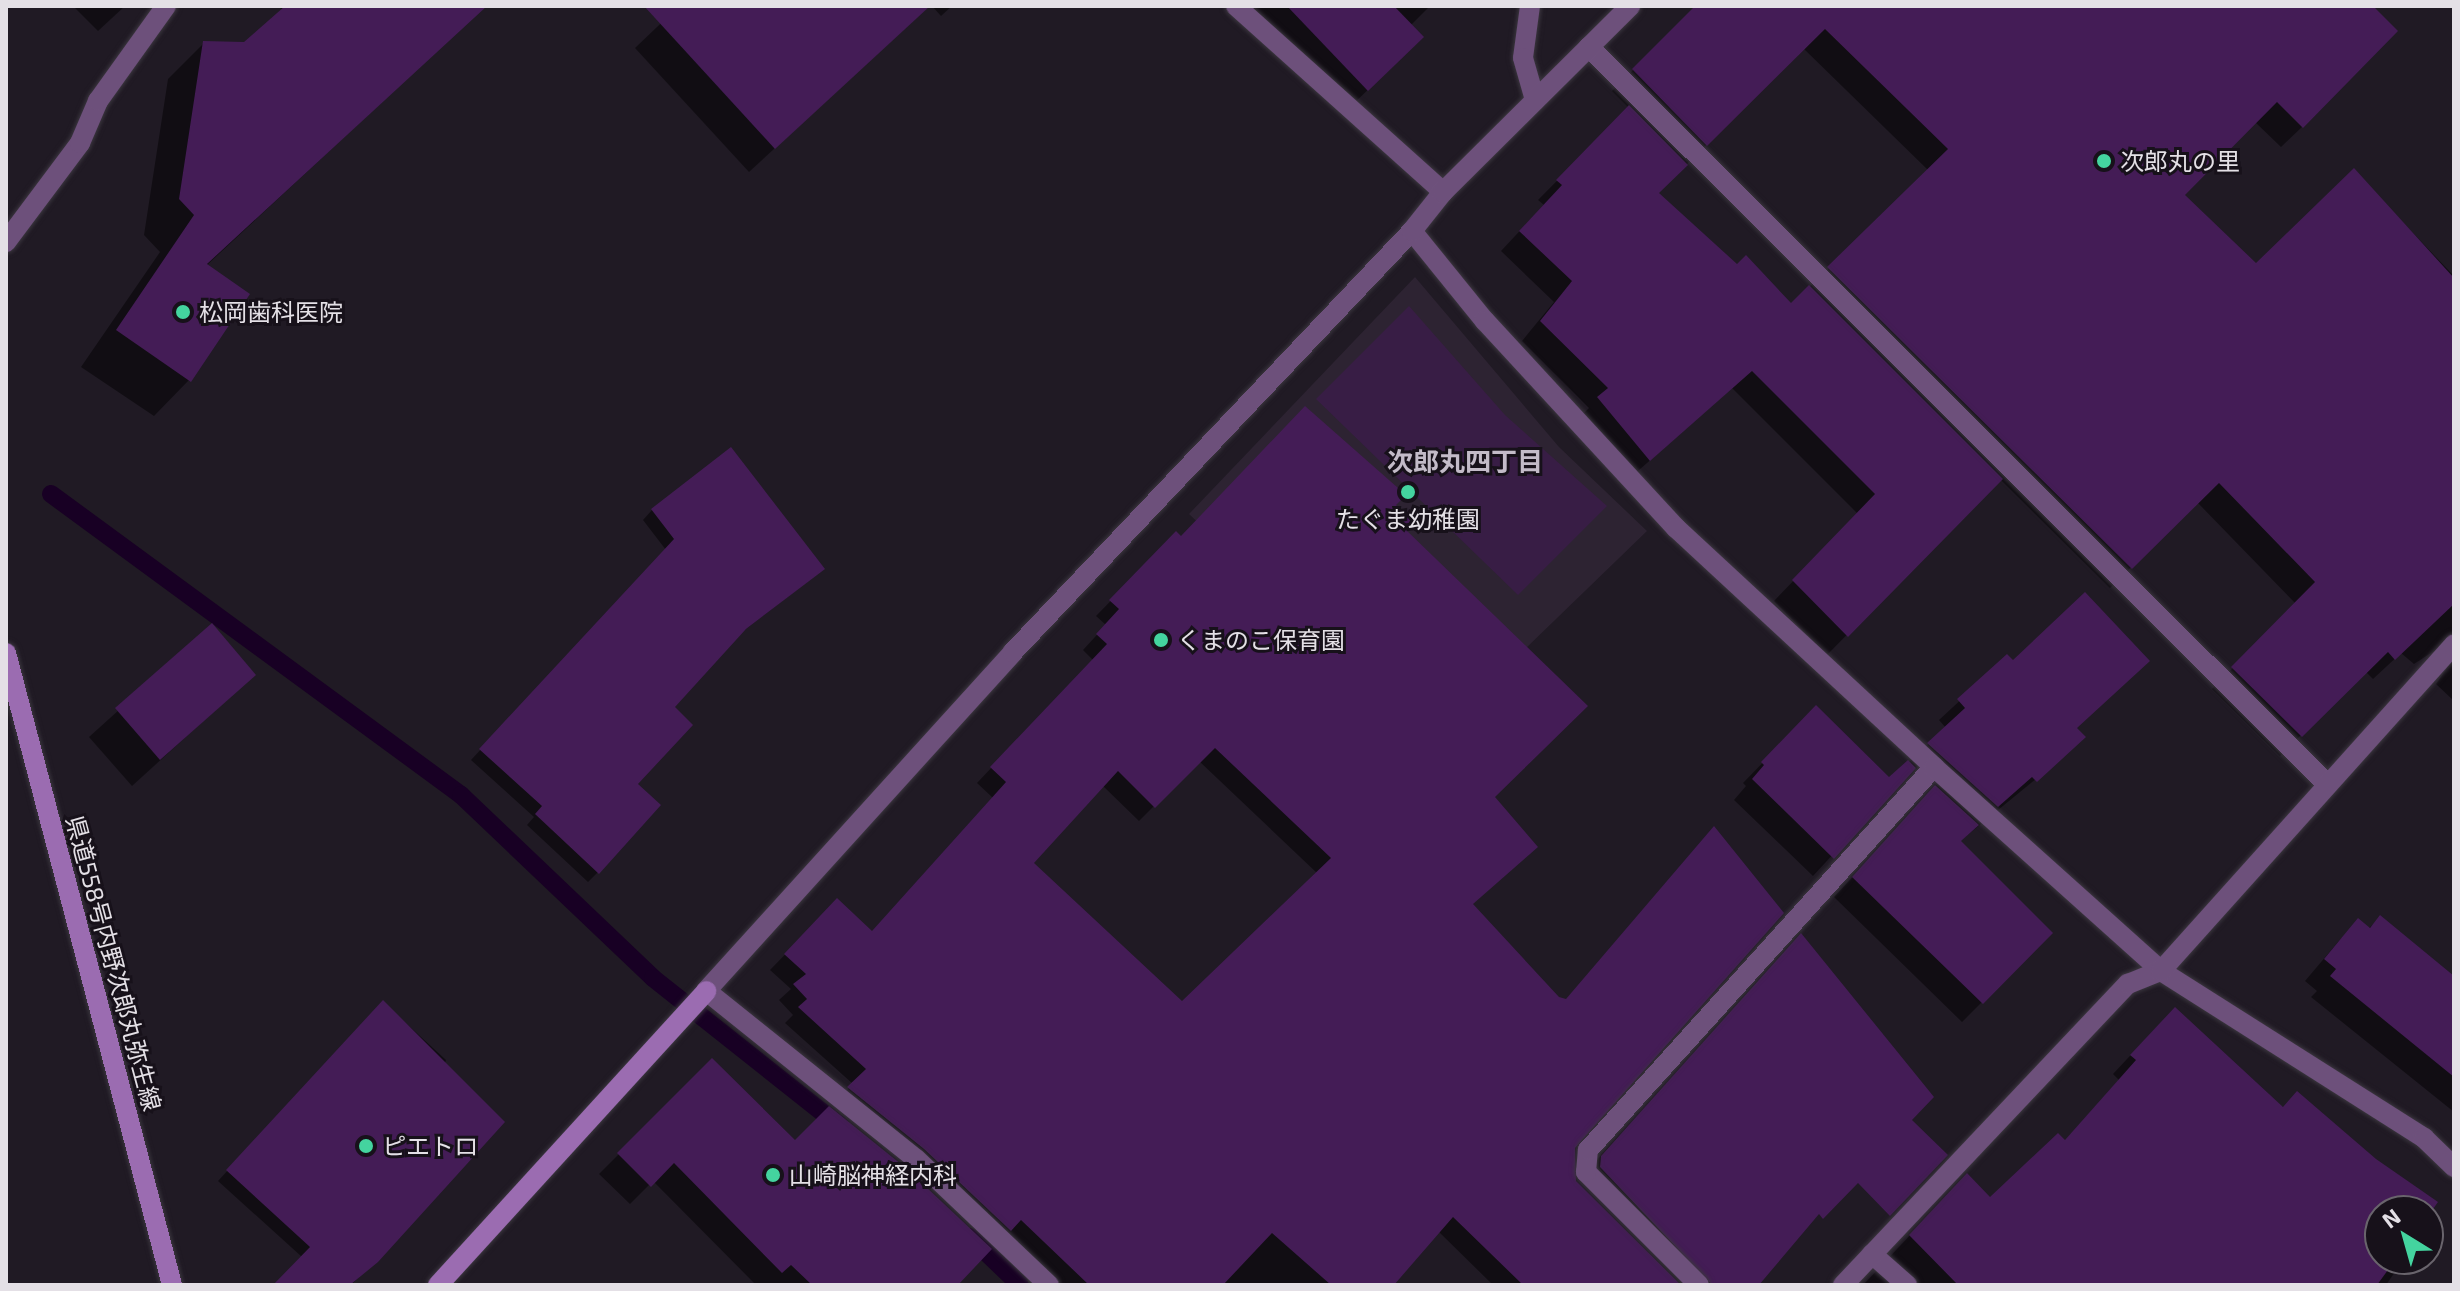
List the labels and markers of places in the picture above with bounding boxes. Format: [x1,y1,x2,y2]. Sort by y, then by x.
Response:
place label: 次郎丸の里 [2120,147,2240,175]
marker: 次郎丸の里 [2095,152,2113,170]
place label: 松岡歯科医院 [199,298,343,326]
marker: 松岡歯科医院 [174,303,192,321]
marker: たぐま幼稚園 [1399,483,1417,501]
place label: たぐま幼稚園 [1336,505,1480,533]
place label: くまのこ保育園 [1177,626,1345,654]
marker: くまのこ保育園 [1152,631,1170,649]
place label: ピエトロ [382,1132,478,1160]
marker: ピエトロ [357,1137,375,1155]
place label: 山崎脳神経内科 [789,1161,957,1189]
marker: 山崎脳神経内科 [764,1166,782,1184]

